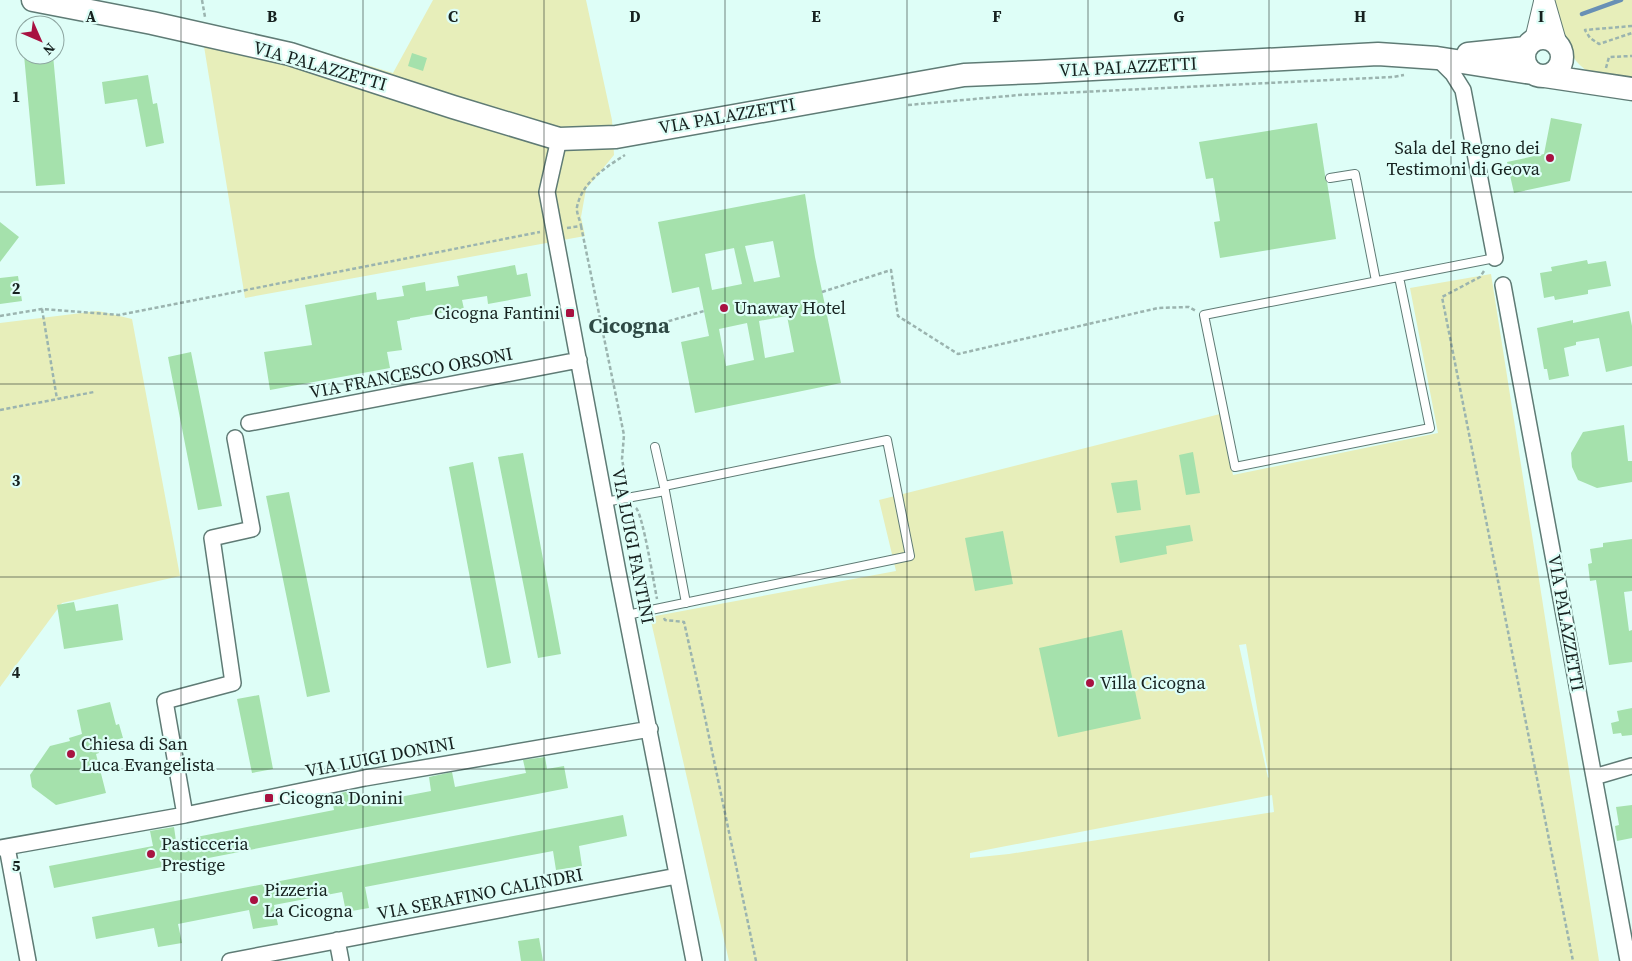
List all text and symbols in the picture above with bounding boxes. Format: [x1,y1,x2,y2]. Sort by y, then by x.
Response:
text: A [86,5,97,27]
text: B [267,5,278,27]
text: C [448,5,458,27]
text: D [629,5,641,27]
text: E [811,5,821,27]
text: F [992,5,1002,27]
text: G [1174,5,1185,27]
text: H [1354,5,1366,27]
text: I [1538,5,1544,27]
north arrow [15,15,65,65]
street label: VIA PALAZZETTI [250,34,390,97]
text: N [39,39,60,60]
street label: VIA PALAZZETTI [1058,50,1198,83]
text: 1 [12,85,20,107]
street label: VIA PALAZZETTI [657,91,797,140]
place label: Sala del Regno dei Testimoni di Geova [1387,135,1541,181]
marker: Sala del Regno dei Testimoni di Geova [1544,152,1556,164]
text: 2 [12,277,21,299]
place label: Unaway Hotel [734,295,846,320]
place label: Cicogna Fantini [434,300,560,325]
marker: Unaway Hotel [718,302,730,314]
marker: Cicogna Fantini [564,307,576,319]
district label: Cicogna [588,310,670,340]
street label: VIA FRANCESCO ORSONI [307,341,515,405]
street label: VIA LUIGI FANTINI [606,466,661,626]
text: 3 [12,469,21,491]
street label: VIA PALAZZETTI [1542,553,1591,693]
text: 4 [12,661,21,683]
place label: Villa Cicogna [1100,670,1206,695]
marker: Villa Cicogna [1084,677,1096,689]
street label: VIA LUIGI DONINI [303,730,457,783]
place label: Chiesa di San Luca Evangelista [81,731,216,777]
marker: Chiesa di San Luca Evangelista [65,748,77,760]
place label: Cicogna Donini [279,785,403,810]
marker: Cicogna Donini [263,792,275,804]
place label: Pasticceria Prestige [161,831,250,877]
marker: Pasticceria Prestige [145,848,157,860]
text: 5 [12,854,21,876]
street label: VIA SERAFINO CALINDRI [375,861,585,926]
place label: Pizzeria La Cicogna [264,877,354,923]
marker: Pizzeria La Cicogna [248,894,260,906]

